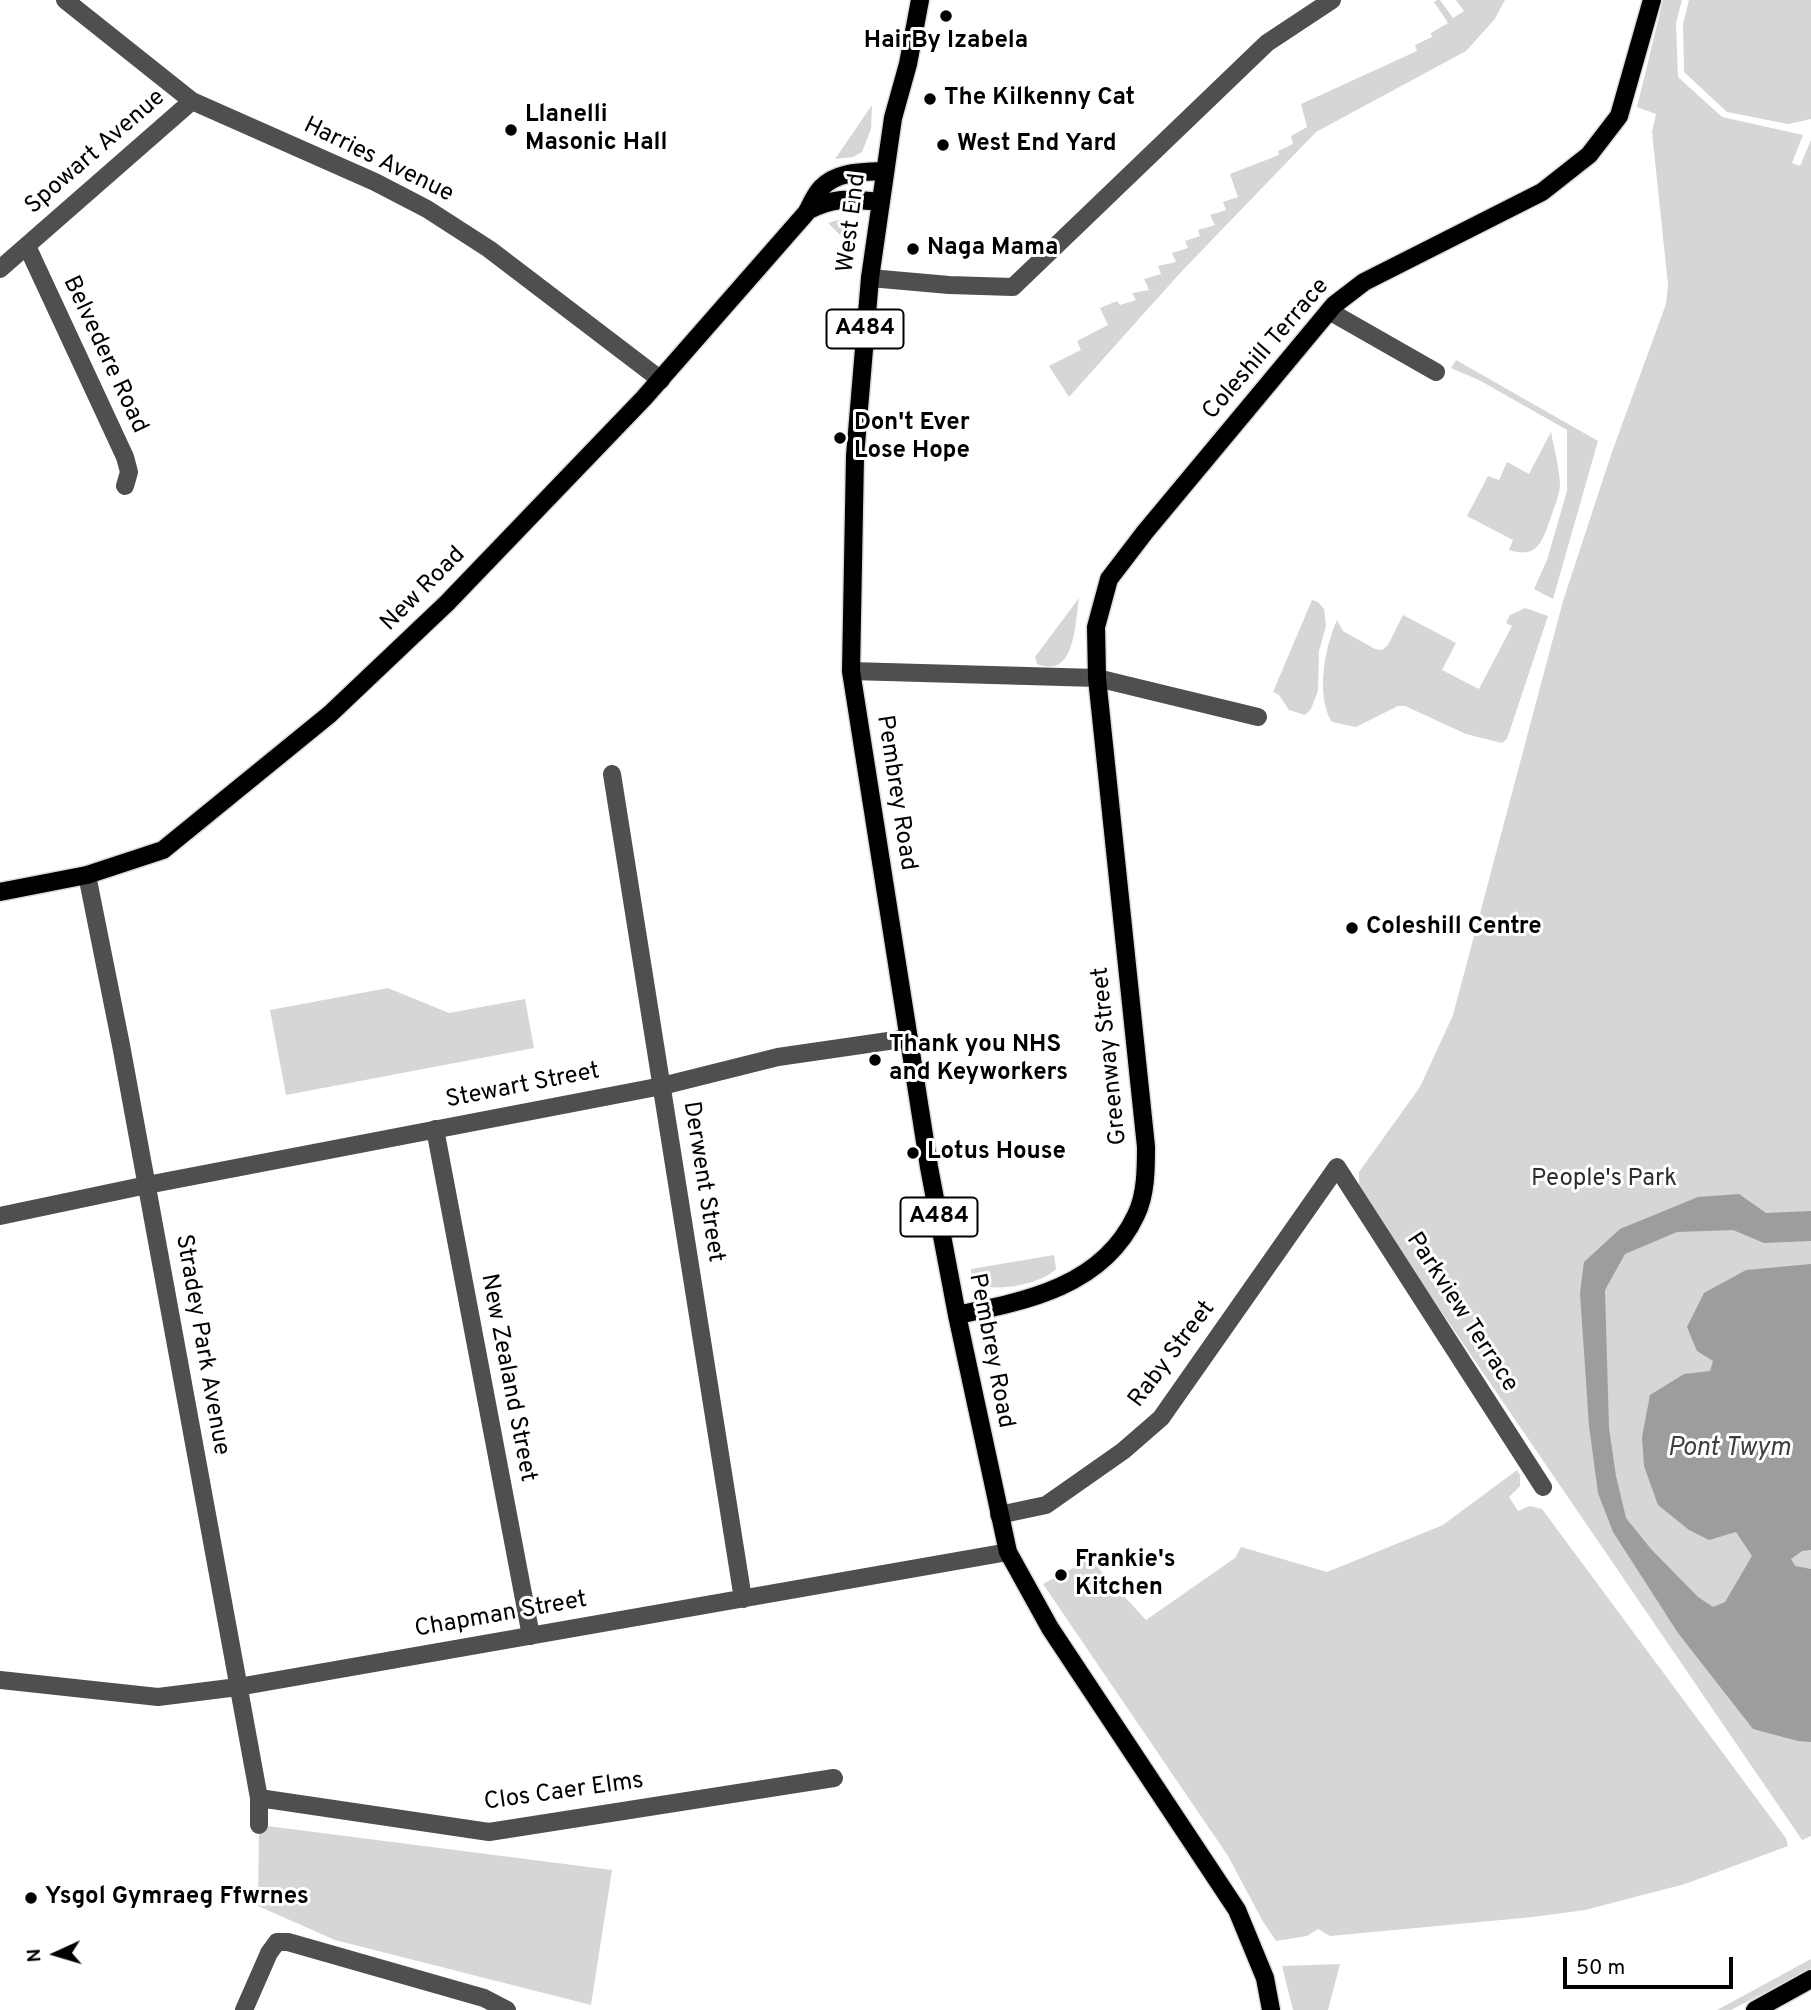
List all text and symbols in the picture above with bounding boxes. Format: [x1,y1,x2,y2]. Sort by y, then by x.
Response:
marker: HairBy Izabela [938,8,954,24]
place label: HairBy Izabela [864,28,1028,56]
street label: Spowart Avenue [20,84,172,222]
place label: The Kilkenny Cat [944,85,1135,113]
marker: The Kilkenny Cat [922,91,938,107]
place label: Llanelli Masonic Hall [525,102,667,158]
street label: Harries Avenue [298,112,458,210]
marker: Llanelli Masonic Hall [503,122,519,138]
place label: West End Yard [957,131,1117,159]
marker: West End Yard [935,137,951,153]
street label: West End [833,172,873,274]
place label: Naga Mama [927,235,1058,263]
marker: Naga Mama [905,241,921,257]
street label: Belvedere Road [55,272,153,438]
street label: Coleshill Terrace [1198,273,1336,427]
road number: A484 [826,310,903,348]
place label: Don't Ever Lose Hope [854,410,970,466]
marker: Don't Ever Lose Hope [832,430,848,446]
street label: New Road [376,542,472,638]
street label: Pembrey Road [868,713,922,873]
place label: Coleshill Centre [1366,914,1542,942]
marker: Coleshill Centre [1344,920,1360,936]
street label: Greenway Street [1087,966,1135,1146]
place label: Thank you NHS and Keyworkers [889,1032,1068,1088]
marker: Thank you NHS and Keyworkers [867,1052,883,1068]
street label: Stewart Street [444,1058,602,1116]
street label: Derwent Street [675,1099,729,1265]
place label: Lotus House [927,1139,1066,1167]
marker: Lotus House [905,1145,921,1161]
park label: People's Park [1531,1166,1677,1194]
road number: A484 [900,1198,978,1236]
street label: Parkview Terrace [1399,1228,1523,1398]
street label: Stradey Park Avenue [167,1232,235,1458]
street label: Pembrey Road [961,1271,1019,1431]
street label: New Zealand Street [473,1272,541,1484]
street label: Raby Street [1124,1296,1222,1414]
water label: Pont Twym [1667,1434,1791,1466]
place label: Frankie's Kitchen [1075,1547,1176,1603]
marker: Frankie's Kitchen [1053,1567,1069,1583]
street label: Chapman Street [413,1587,589,1645]
street label: Clos Caer Elms [482,1768,646,1818]
place label: Ysgol Gymraeg Ffwrnes [45,1884,309,1912]
marker: Ysgol Gymraeg Ffwrnes [23,1890,39,1906]
north arrow [21,1919,91,1989]
scale bar [1566,1944,1736,1988]
text: N [23,1948,47,1963]
text: 50 m [1576,1955,1625,1982]

